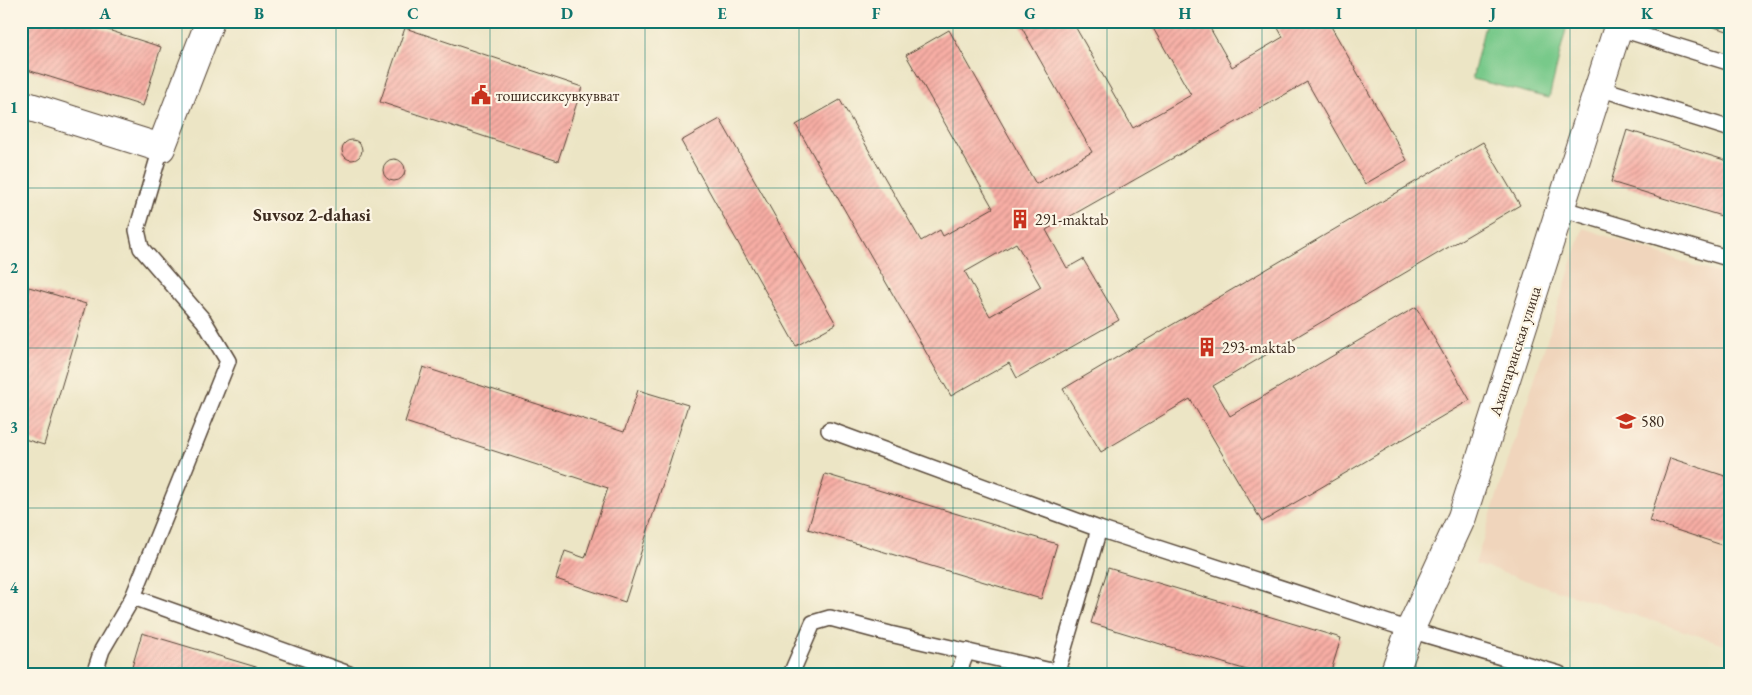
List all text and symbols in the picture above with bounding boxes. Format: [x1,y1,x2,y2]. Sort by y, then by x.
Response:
text: A [98,3,111,24]
text: B [254,3,264,24]
text: C [407,3,419,24]
text: D [561,3,573,24]
text: E [717,3,727,24]
text: F [872,3,881,24]
text: G [1024,3,1036,24]
text: H [1179,3,1192,24]
text: I [1336,3,1342,24]
text: J [1488,3,1496,24]
text: K [1641,3,1654,24]
public building icon: тошиссиксувкувват [470,84,492,106]
place label: тошиссиксувкувват [496,85,620,106]
text: 1 [10,97,18,118]
district label: Suvsoz 2-dahasi [253,203,372,226]
building icon: 291-maktab [1009,208,1031,230]
place label: 291-maktab [1035,209,1108,230]
text: 2 [10,257,19,278]
street label: Ахангаранская улица [1484,283,1546,419]
building icon: 293-maktab [1196,336,1218,358]
place label: 293-maktab [1222,337,1295,358]
school or university icon: 580 [1615,410,1637,432]
place label: 580 [1641,411,1664,432]
text: 3 [10,417,18,438]
text: 4 [10,577,19,598]

